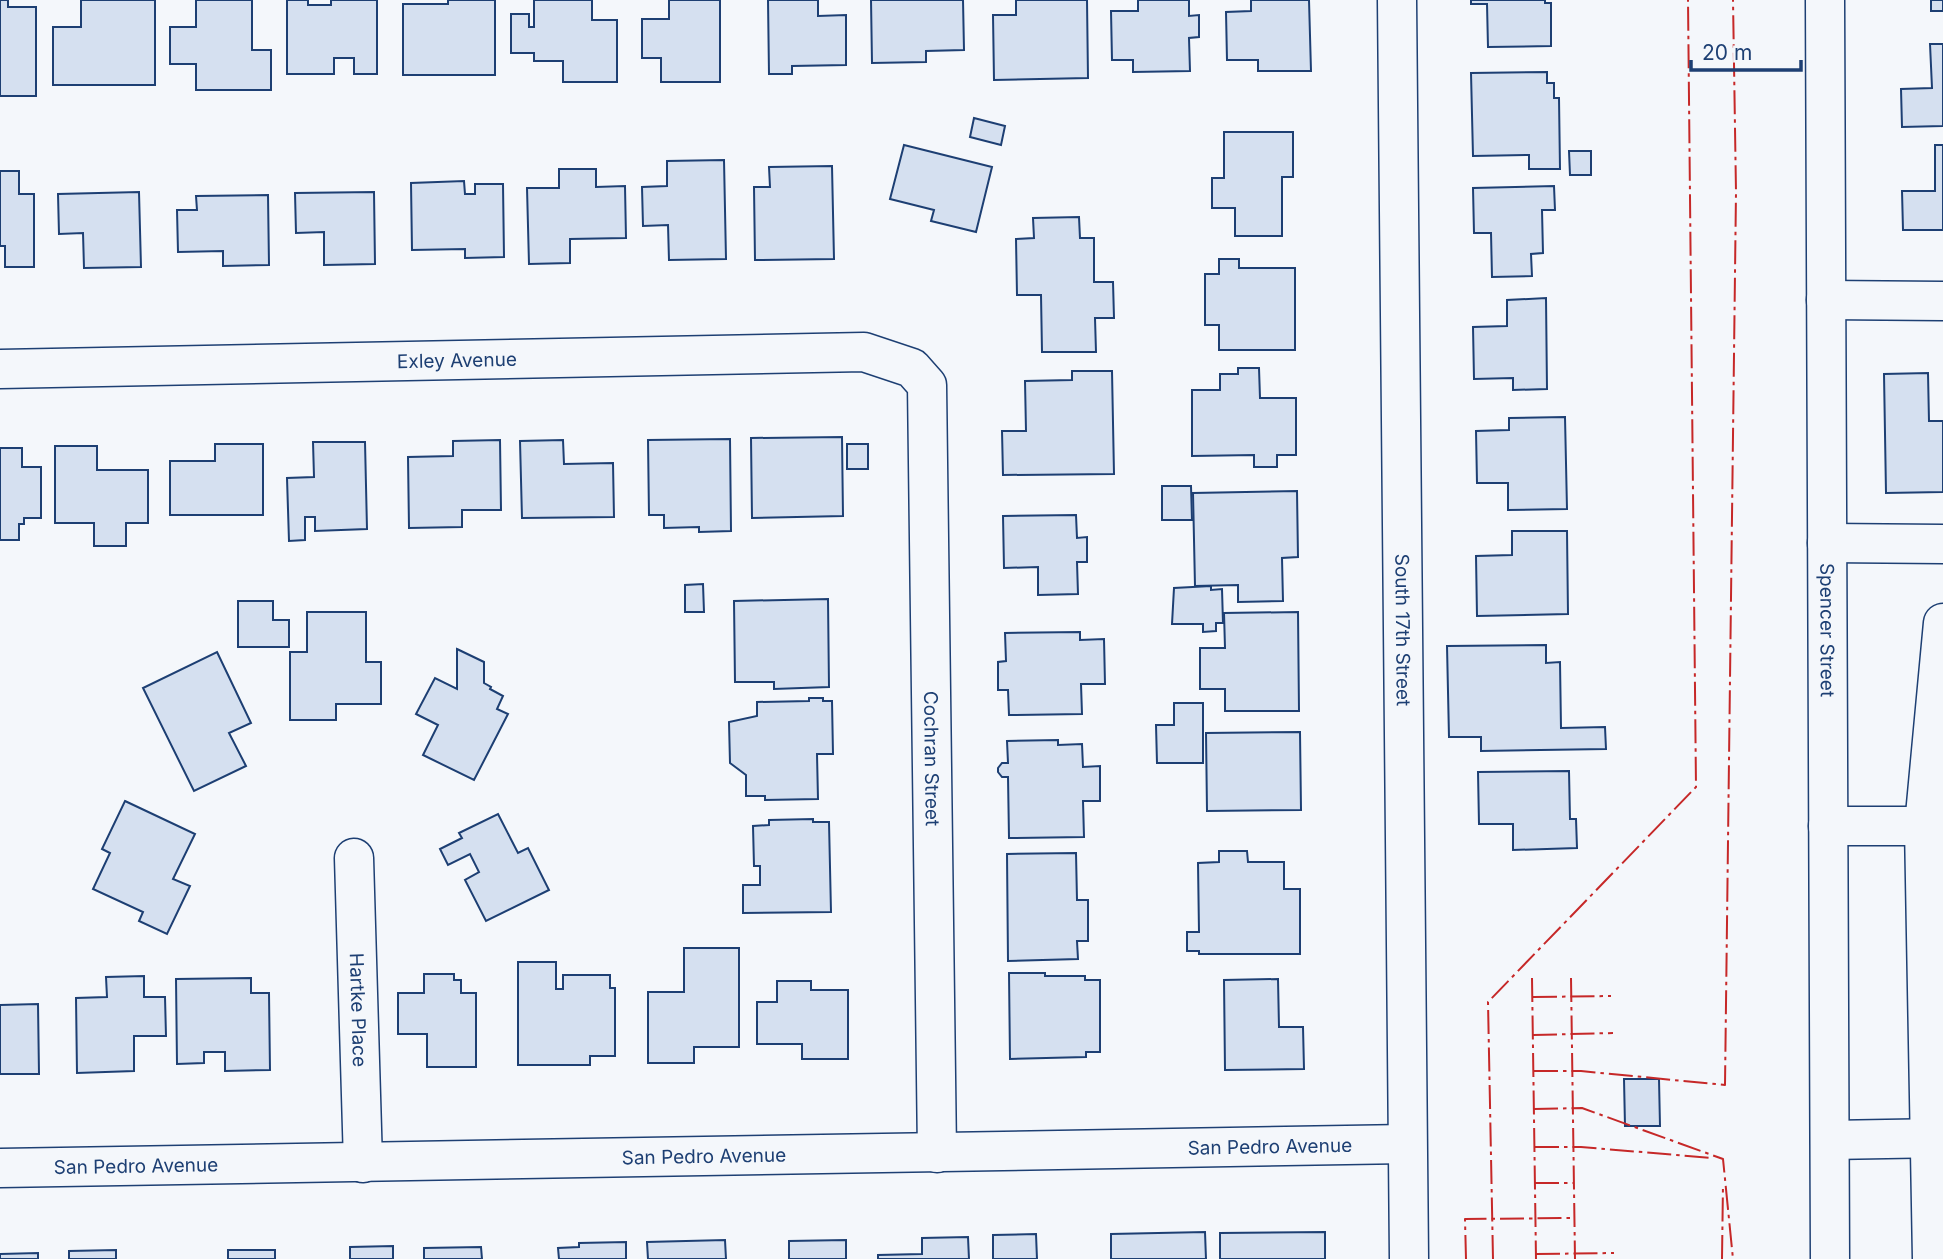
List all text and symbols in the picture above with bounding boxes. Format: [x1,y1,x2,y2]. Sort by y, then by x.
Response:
scale bar [1691,28,1801,72]
text: 20 m [1702,40,1752,65]
street label: Exley Avenue [397,347,517,373]
street label: South 17th Street [1391,554,1415,706]
street label: Spencer Street [1816,563,1839,697]
street label: Cochran Street [919,691,944,826]
street label: Hartke Place [345,952,372,1067]
street label: San Pedro Avenue [1187,1133,1352,1159]
street label: San Pedro Avenue [621,1143,786,1169]
street label: San Pedro Avenue [53,1153,218,1179]

